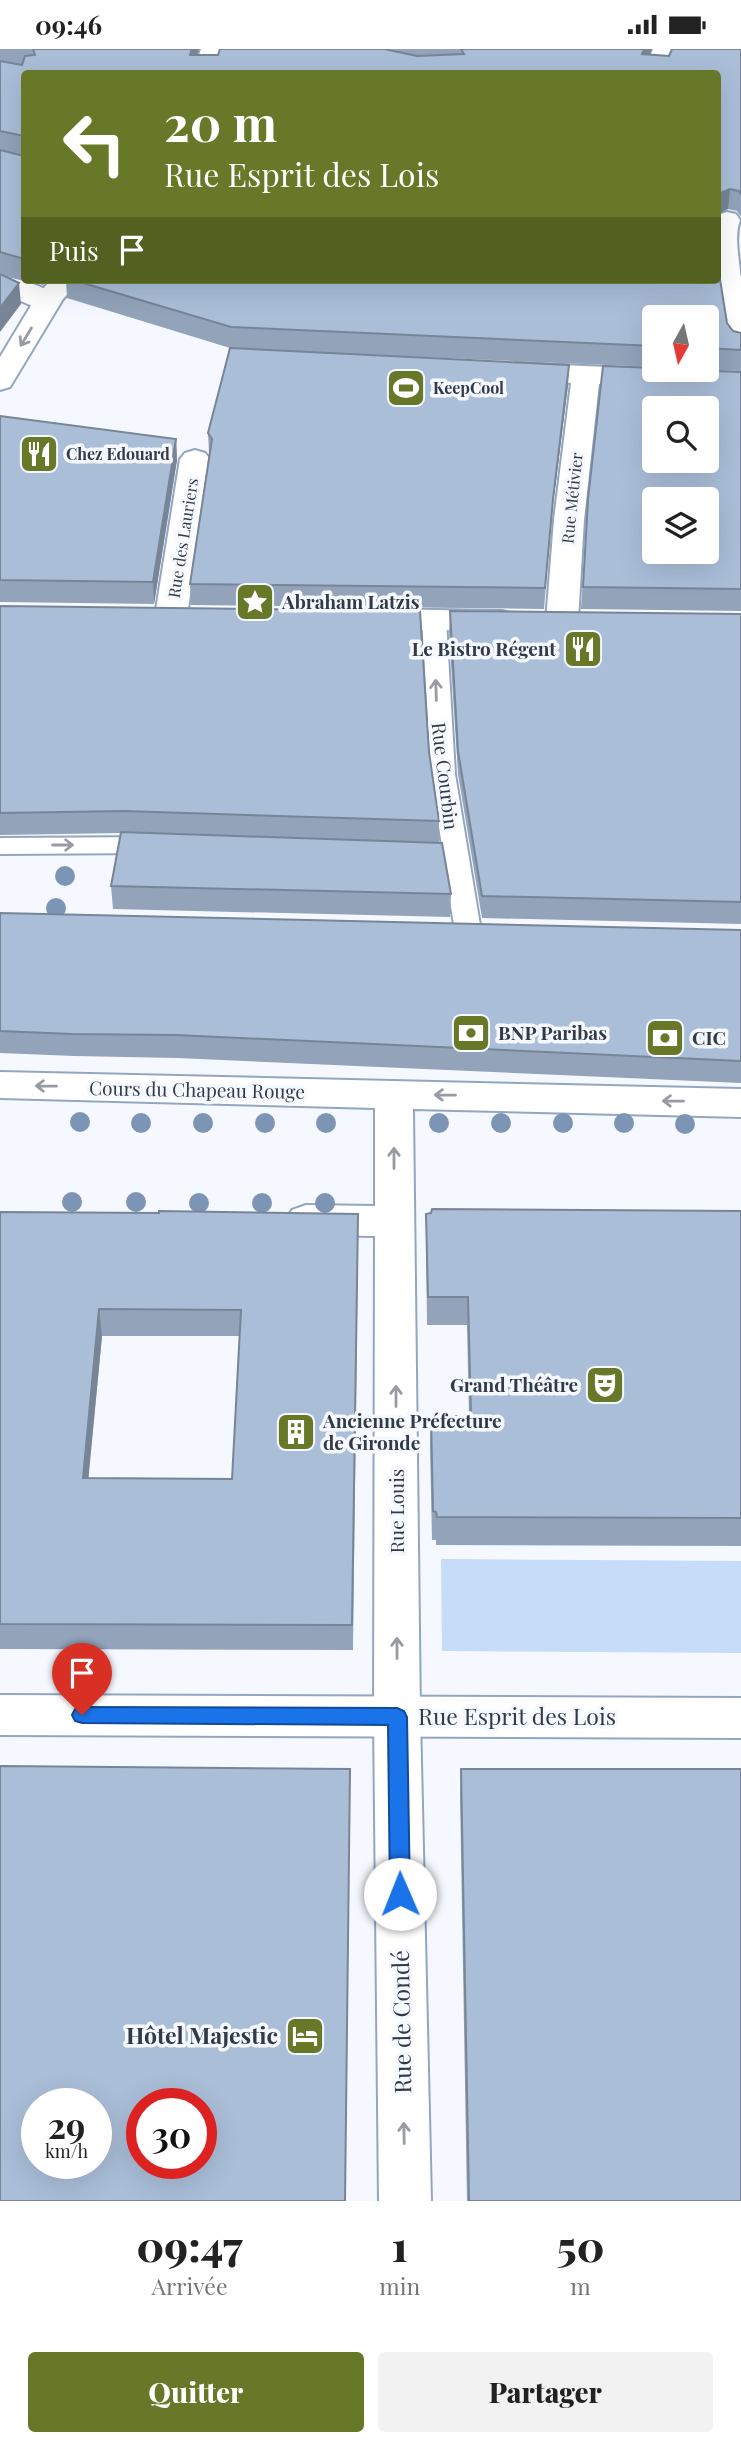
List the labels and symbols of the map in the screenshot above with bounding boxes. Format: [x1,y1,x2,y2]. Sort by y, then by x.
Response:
north arrow [642,305,719,381]
one-way arrow [19,327,33,347]
sports icon: KeepCool [385,367,427,409]
place label: KeepCool [433,377,504,398]
restaurant icon: Chez Edouard [18,433,60,475]
place label: Chez Edouard [66,443,170,464]
street label: Rue Métivier [556,451,587,545]
street label: Rue des Lauriers [163,476,202,599]
place icon: Abraham Latzis [234,581,276,623]
place label: Abraham Latzis [281,588,420,614]
restaurant icon: Le Bistro Régent [562,628,604,670]
place label: Le Bistro Régent [412,635,556,661]
one-way arrow [430,679,443,702]
street label: Rue Courbin [427,721,466,832]
one-way arrow [52,838,75,852]
bank icon: BNP Paribas [450,1012,492,1054]
bank icon: CIC [644,1017,686,1059]
place label: BNP Paribas [498,1019,607,1045]
place label: CIC [692,1024,726,1050]
street label: Cours du Chapeau Rouge [89,1074,305,1104]
one-way arrow [35,1079,58,1093]
one-way arrow [434,1089,457,1102]
one-way arrow [662,1094,685,1108]
one-way arrow [387,1146,401,1169]
theatre icon: Grand Théâtre [584,1364,626,1406]
place label: Grand Théâtre [450,1371,578,1397]
one-way arrow [389,1385,403,1408]
place label: Ancienne Préfecture de Gironde [322,1407,502,1455]
building icon: Ancienne Préfecture de Gironde [275,1411,317,1453]
street label: Rue Louis [383,1469,409,1553]
one-way arrow [390,1637,404,1660]
pin [52,1643,112,1715]
street label: Rue Esprit des Lois [418,1700,616,1731]
position arrow [363,1857,437,1931]
street label: Rue de Condé [384,1950,417,2094]
hotel icon: Hôtel Majestic [284,2015,326,2057]
place label: Hôtel Majestic [126,2019,278,2050]
speed limit sign: 30 [126,2088,217,2179]
one-way arrow [397,2122,411,2145]

